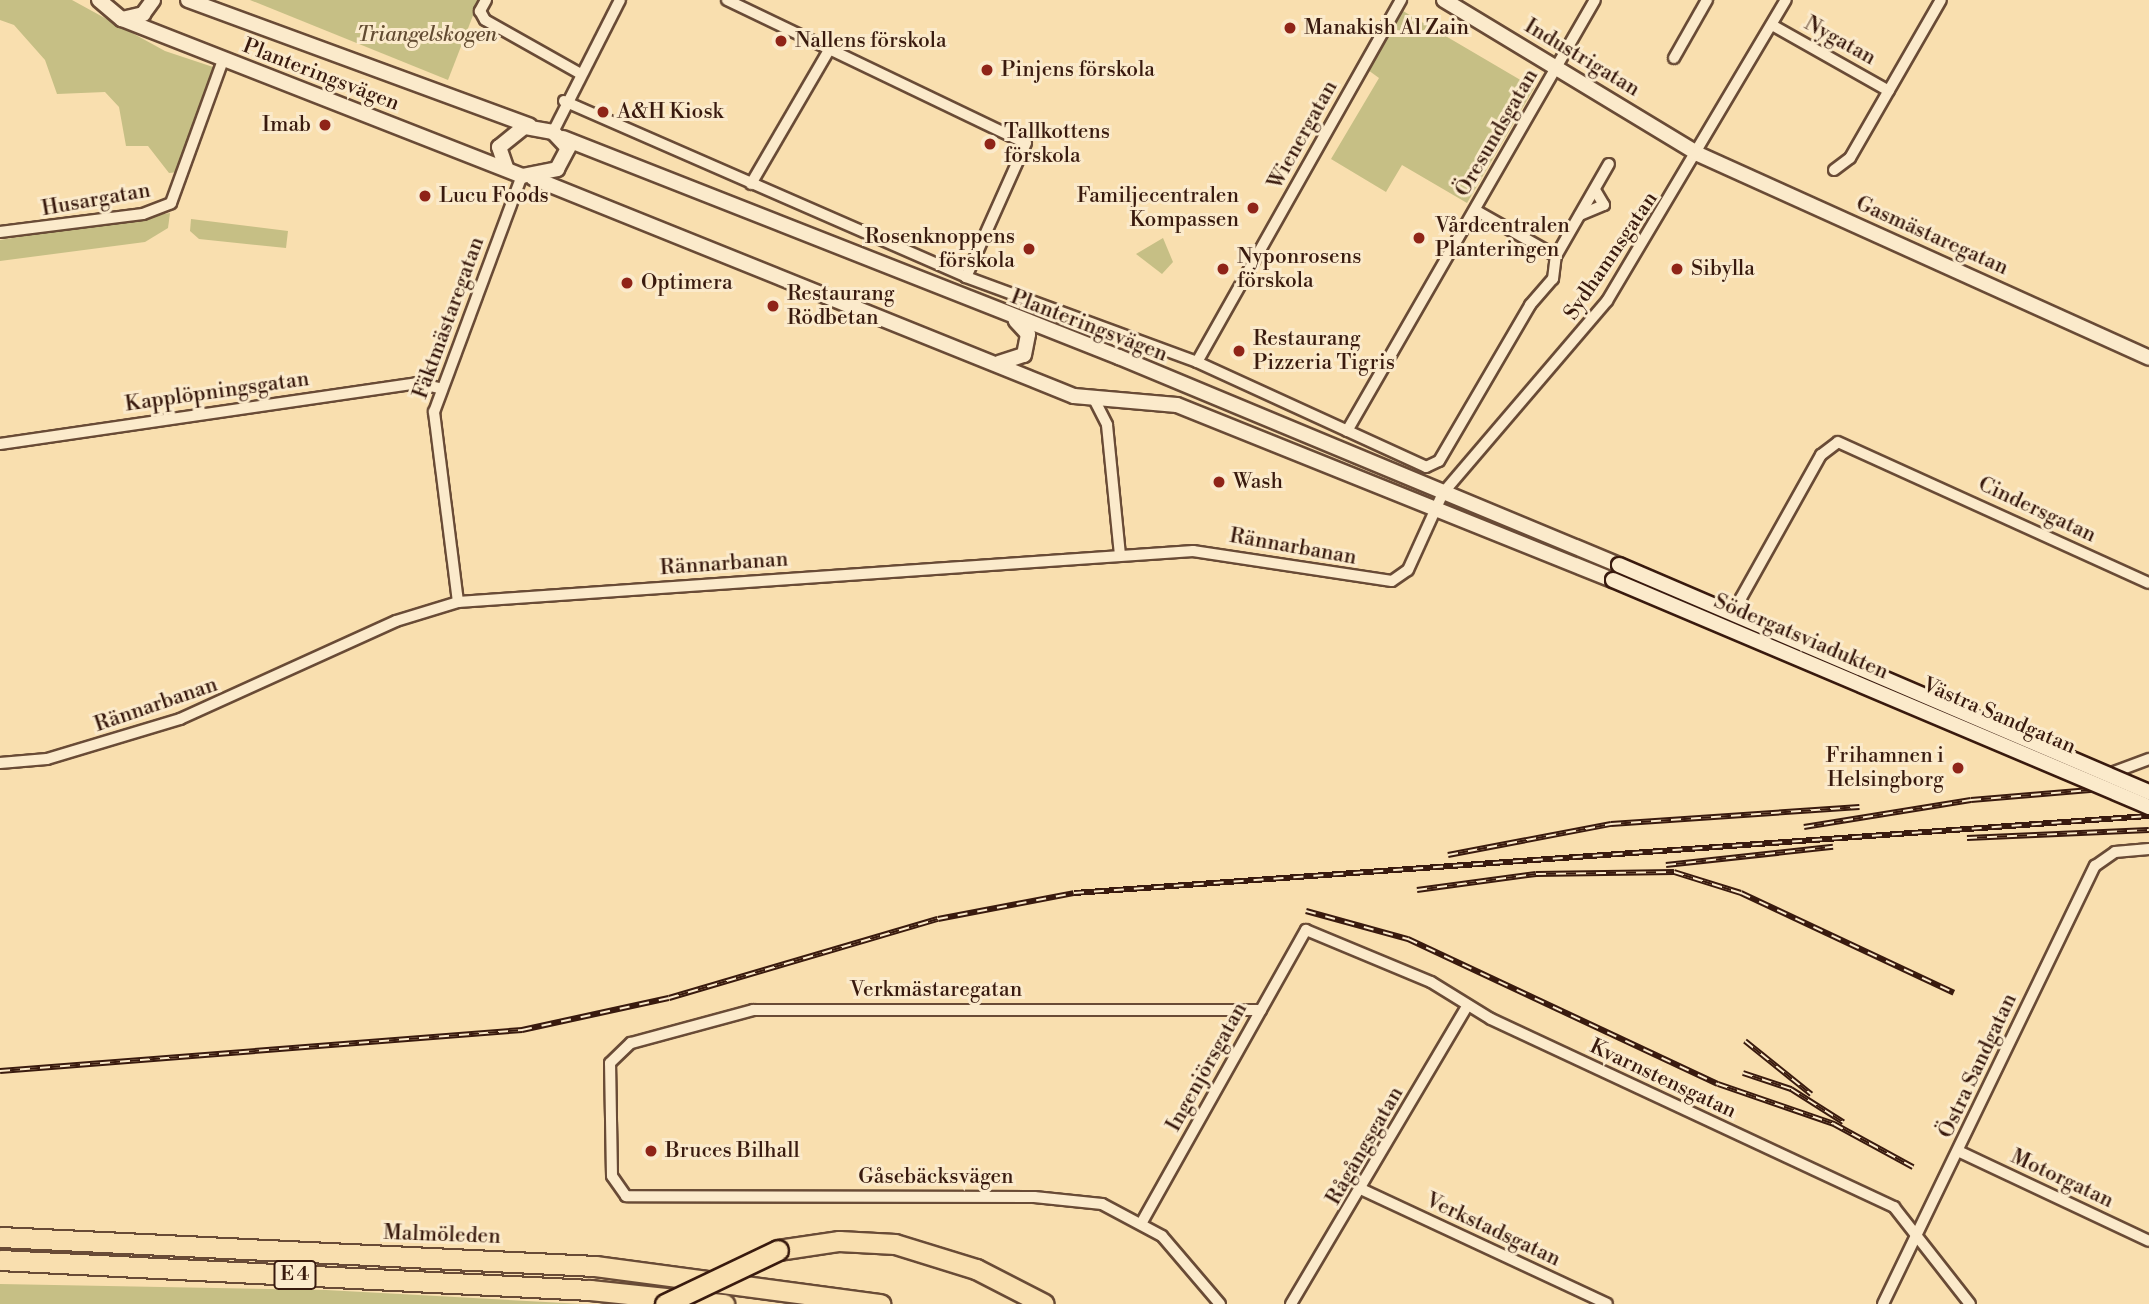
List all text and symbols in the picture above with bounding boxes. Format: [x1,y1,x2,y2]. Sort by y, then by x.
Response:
street label: Nygatan [1800,11,1880,71]
street label: Industrigatan [1520,14,1644,102]
place label: Manakish Al Zain [1304,15,1469,41]
marker: Manakish Al Zain [1282,20,1298,36]
park label: Triangelskogen [357,22,497,48]
place label: Nallens förskola [795,28,947,54]
marker: Nallens förskola [773,33,789,49]
street label: Planteringsvägen [239,34,403,116]
place label: Pinjens förskola [1001,57,1155,83]
marker: Pinjens förskola [979,62,995,78]
street label: Öresundsgatan [1450,65,1544,201]
street label: Wienergatan [1263,76,1343,194]
place label: A&H Kiosk [617,99,724,125]
marker: A&H Kiosk [595,104,611,120]
place label: Imab [262,112,311,138]
marker: Imab [317,117,333,133]
place label: Tallkottens förskola [1004,119,1110,169]
marker: Tallkottens förskola [982,136,998,152]
street label: Husargatan [40,178,152,222]
place label: Lucu Foods [439,183,549,209]
place label: Familjecentralen Kompassen [1077,183,1239,233]
street label: Sydhamnsgatan [1559,187,1663,325]
marker: Lucu Foods [417,188,433,204]
street label: Gasmästaregatan [1852,191,2012,281]
marker: Familjecentralen Kompassen [1245,200,1261,216]
place label: Vårdcentralen Planteringen [1435,213,1570,263]
place label: Rosenknoppens förskola [865,224,1015,274]
marker: Vårdcentralen Planteringen [1409,228,1429,248]
street label: Fäktmästaregatan [408,234,490,402]
marker: Rosenknoppens förskola [1021,241,1037,257]
place label: Nyponrosens förskola [1237,244,1361,294]
place label: Sibylla [1691,256,1755,282]
marker: Nyponrosens förskola [1215,261,1231,277]
marker: Sibylla [1669,261,1685,277]
place label: Optimera [641,270,733,296]
marker: Optimera [619,275,635,291]
place label: Restaurang Rödbetan [787,281,895,331]
street label: Planteringsvägen [1007,285,1171,367]
marker: Restaurang Rödbetan [765,298,781,314]
place label: Restaurang Pizzeria Tigris [1253,326,1395,376]
marker: Restaurang Pizzeria Tigris [1231,343,1247,359]
street label: Kapplöpningsgatan [123,367,311,417]
place label: Wash [1233,469,1283,495]
street label: Cindersgatan [1974,472,2100,548]
marker: Wash [1211,474,1227,490]
street label: Rännarbanan [1228,523,1358,571]
street label: Rännarbanan [659,547,789,581]
street label: Södergatsviadukten [1710,589,1892,685]
street label: Rännarbanan [91,672,221,738]
street label: Västra Sandgatan [1919,672,2079,760]
place label: Frihamnen i Helsingborg [1826,743,1944,793]
marker: Frihamnen i Helsingborg [1950,760,1966,776]
street label: Verkmästaregatan [850,977,1022,1003]
street label: Östra Sandgatan [1933,990,2023,1142]
street label: Ingenjörsgatan [1161,998,1253,1136]
street label: Kvarnstensgatan [1586,1034,1740,1124]
street label: Rågångsgatan [1321,1082,1409,1210]
place label: Bruces Bilhall [665,1138,800,1164]
marker: Bruces Bilhall [643,1143,659,1159]
street label: Motorgatan [2007,1144,2117,1214]
street label: Gåsebäcksvägen [858,1164,1014,1190]
street label: Verkstadsgatan [1422,1188,1564,1272]
street label: Malmöleden [383,1220,501,1250]
road number: E 4 [272,1260,318,1290]

